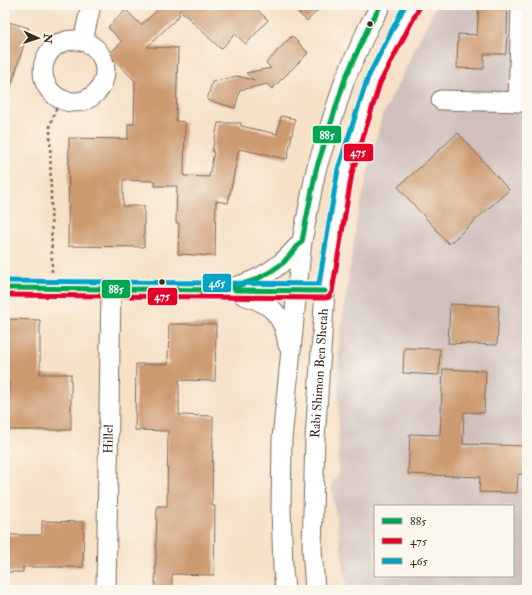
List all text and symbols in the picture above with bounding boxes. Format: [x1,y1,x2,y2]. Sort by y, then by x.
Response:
north arrow [18,18,58,58]
unlabelled marker [365,19,375,29]
text: N [41,32,54,45]
line badge: 885 [312,125,342,144]
text: 885 [319,129,335,142]
line badge: 475 [343,143,374,162]
text: 475 [349,146,366,160]
line badge: 465 [202,273,232,293]
unlabelled marker [157,277,167,287]
text: 465 [208,277,225,291]
line badge: 885 [101,279,131,299]
text: 885 [108,283,124,296]
line badge: 475 [147,287,178,306]
text: 475 [153,290,170,304]
street label: Rabi Shimon Ben Shetah [307,308,332,439]
street label: Hillel [100,423,117,454]
legend [374,505,514,577]
text: 885 [410,514,427,529]
text: 475 [410,534,428,549]
text: 465 [410,554,429,569]

